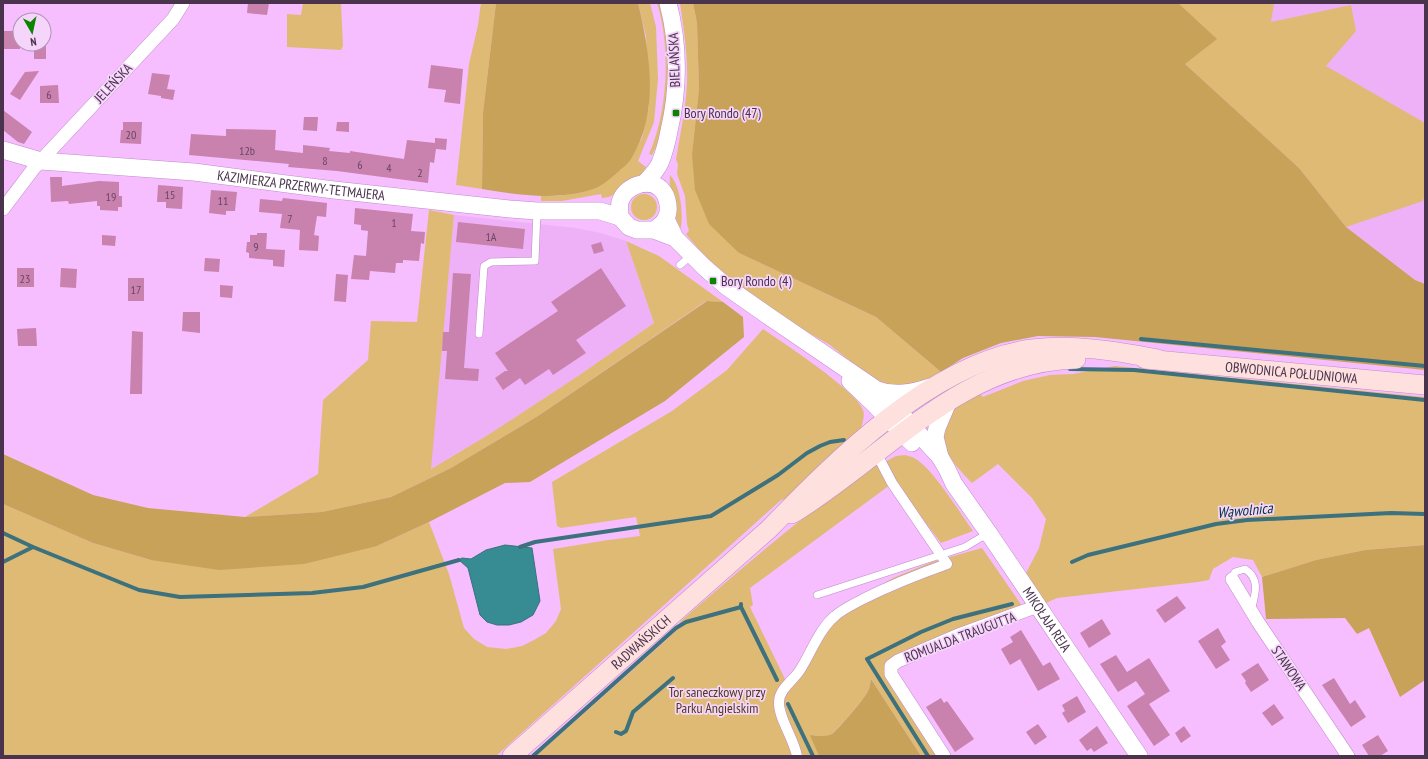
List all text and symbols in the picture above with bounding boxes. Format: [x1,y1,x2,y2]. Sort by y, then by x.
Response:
north arrow [12,12,52,52]
street label: BIELAŃSKA [664,32,684,88]
text: N [29,34,38,49]
street label: JELEŃSKA [89,59,136,107]
house number: 6 [46,87,52,102]
place label: Bory Rondo (47) [684,104,762,122]
marker: Bory Rondo (47) [671,108,681,118]
house number: 20 [126,127,136,142]
house number: 12b [239,143,255,158]
house number: 8 [322,153,328,168]
house number: 6 [357,157,363,172]
house number: 4 [386,160,392,175]
house number: 2 [417,165,423,180]
street label: KAZIMIERZA PRZERWY-TETMAJERA [216,166,386,204]
house number: 15 [165,187,175,202]
house number: 19 [106,189,116,204]
house number: 11 [218,193,228,208]
house number: 7 [287,211,293,226]
house number: 1 [391,215,397,230]
house number: 1A [485,229,497,244]
house number: 9 [253,239,259,254]
house number: 23 [20,271,30,286]
place label: Bory Rondo (4) [721,272,792,290]
marker: Bory Rondo (4) [708,276,718,286]
house number: 17 [131,282,141,297]
street label: OBWODNICA POŁUDNIOWA [1224,357,1359,388]
water label: Wąwolnica [1217,498,1274,522]
street label: MIKOŁAJA REJA [1019,583,1075,655]
street label: ROMUALDA TRAUGUTTA [902,607,1019,667]
street label: RADWAŃSKICH [607,611,674,673]
street label: STAWOWA [1268,642,1311,694]
park label: Tor saneczkowy przy Parku Angielskim [668,683,766,717]

